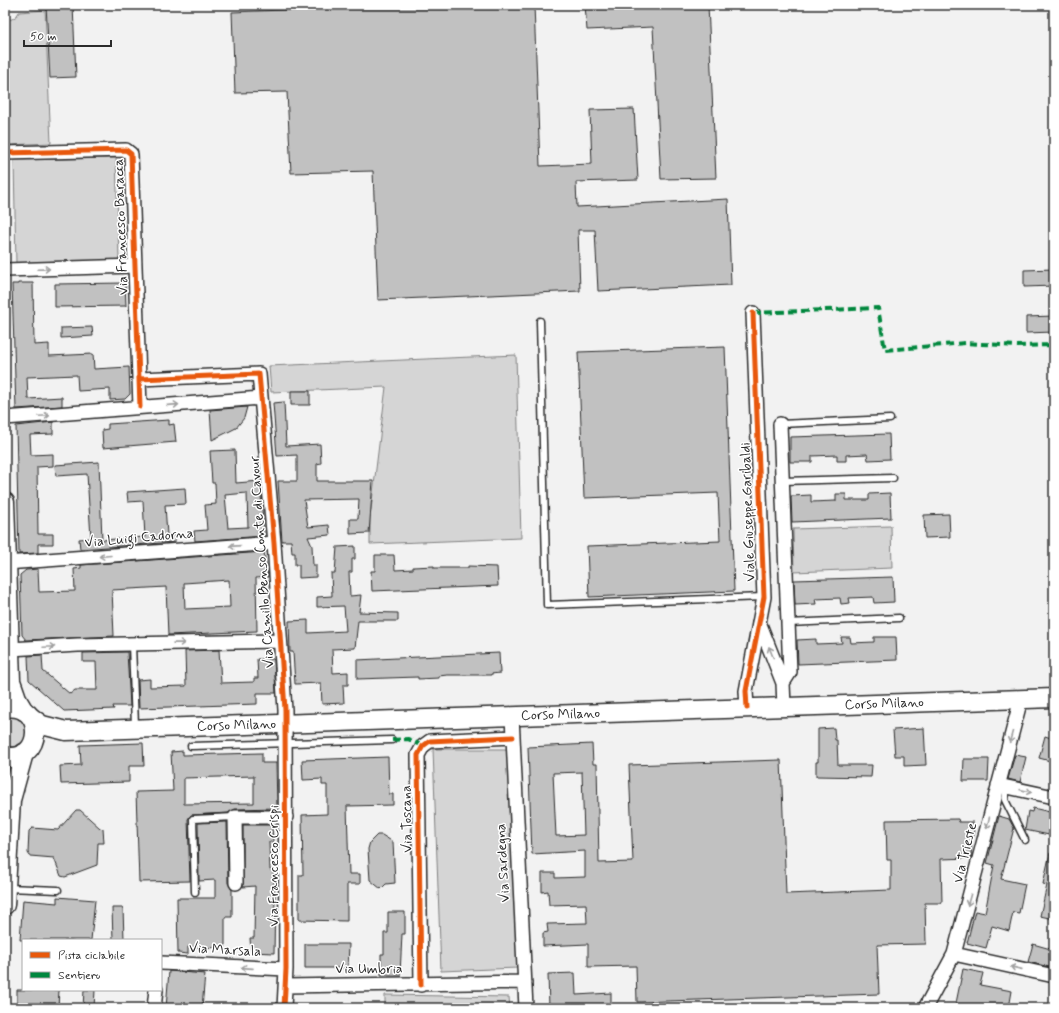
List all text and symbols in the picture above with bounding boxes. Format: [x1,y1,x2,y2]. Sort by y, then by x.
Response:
scale bar [24,22,111,48]
text: 50 m [30,29,57,45]
street label: Via Francesco Baracca [110,158,132,296]
one-way arrow [37,265,50,273]
one-way arrow [166,401,179,408]
one-way arrow [37,412,50,420]
street label: Viale Giuseppe Garibaldi [737,442,759,582]
street label: Via Camillo Benso Conte di Cavour [246,455,278,669]
street label: Via Luigi Cadorna [84,524,194,554]
one-way arrow [229,543,242,550]
one-way arrow [99,553,112,560]
one-way arrow [172,639,185,647]
one-way arrow [42,643,55,650]
one-way arrow [766,647,774,659]
street label: Corso Milano [844,693,924,714]
street label: Corso Milano [521,704,601,725]
street label: Corso Milano [197,715,277,736]
one-way arrow [1006,730,1014,743]
street label: Via Toscana [397,785,417,853]
one-way arrow [1019,787,1032,795]
street label: Via Francesco Crispi [265,805,283,927]
one-way arrow [984,816,992,829]
street label: Via Trieste [949,821,981,885]
street label: Via Sardegna [492,823,514,903]
one-way arrow [965,893,972,906]
legend [22,939,162,991]
street label: Via Marsala [188,939,262,961]
text: Pista ciclabile [58,948,125,964]
street label: Via Umbria [335,960,403,978]
one-way arrow [1010,963,1023,971]
one-way arrow [241,965,254,972]
text: Sentiero [58,968,101,984]

